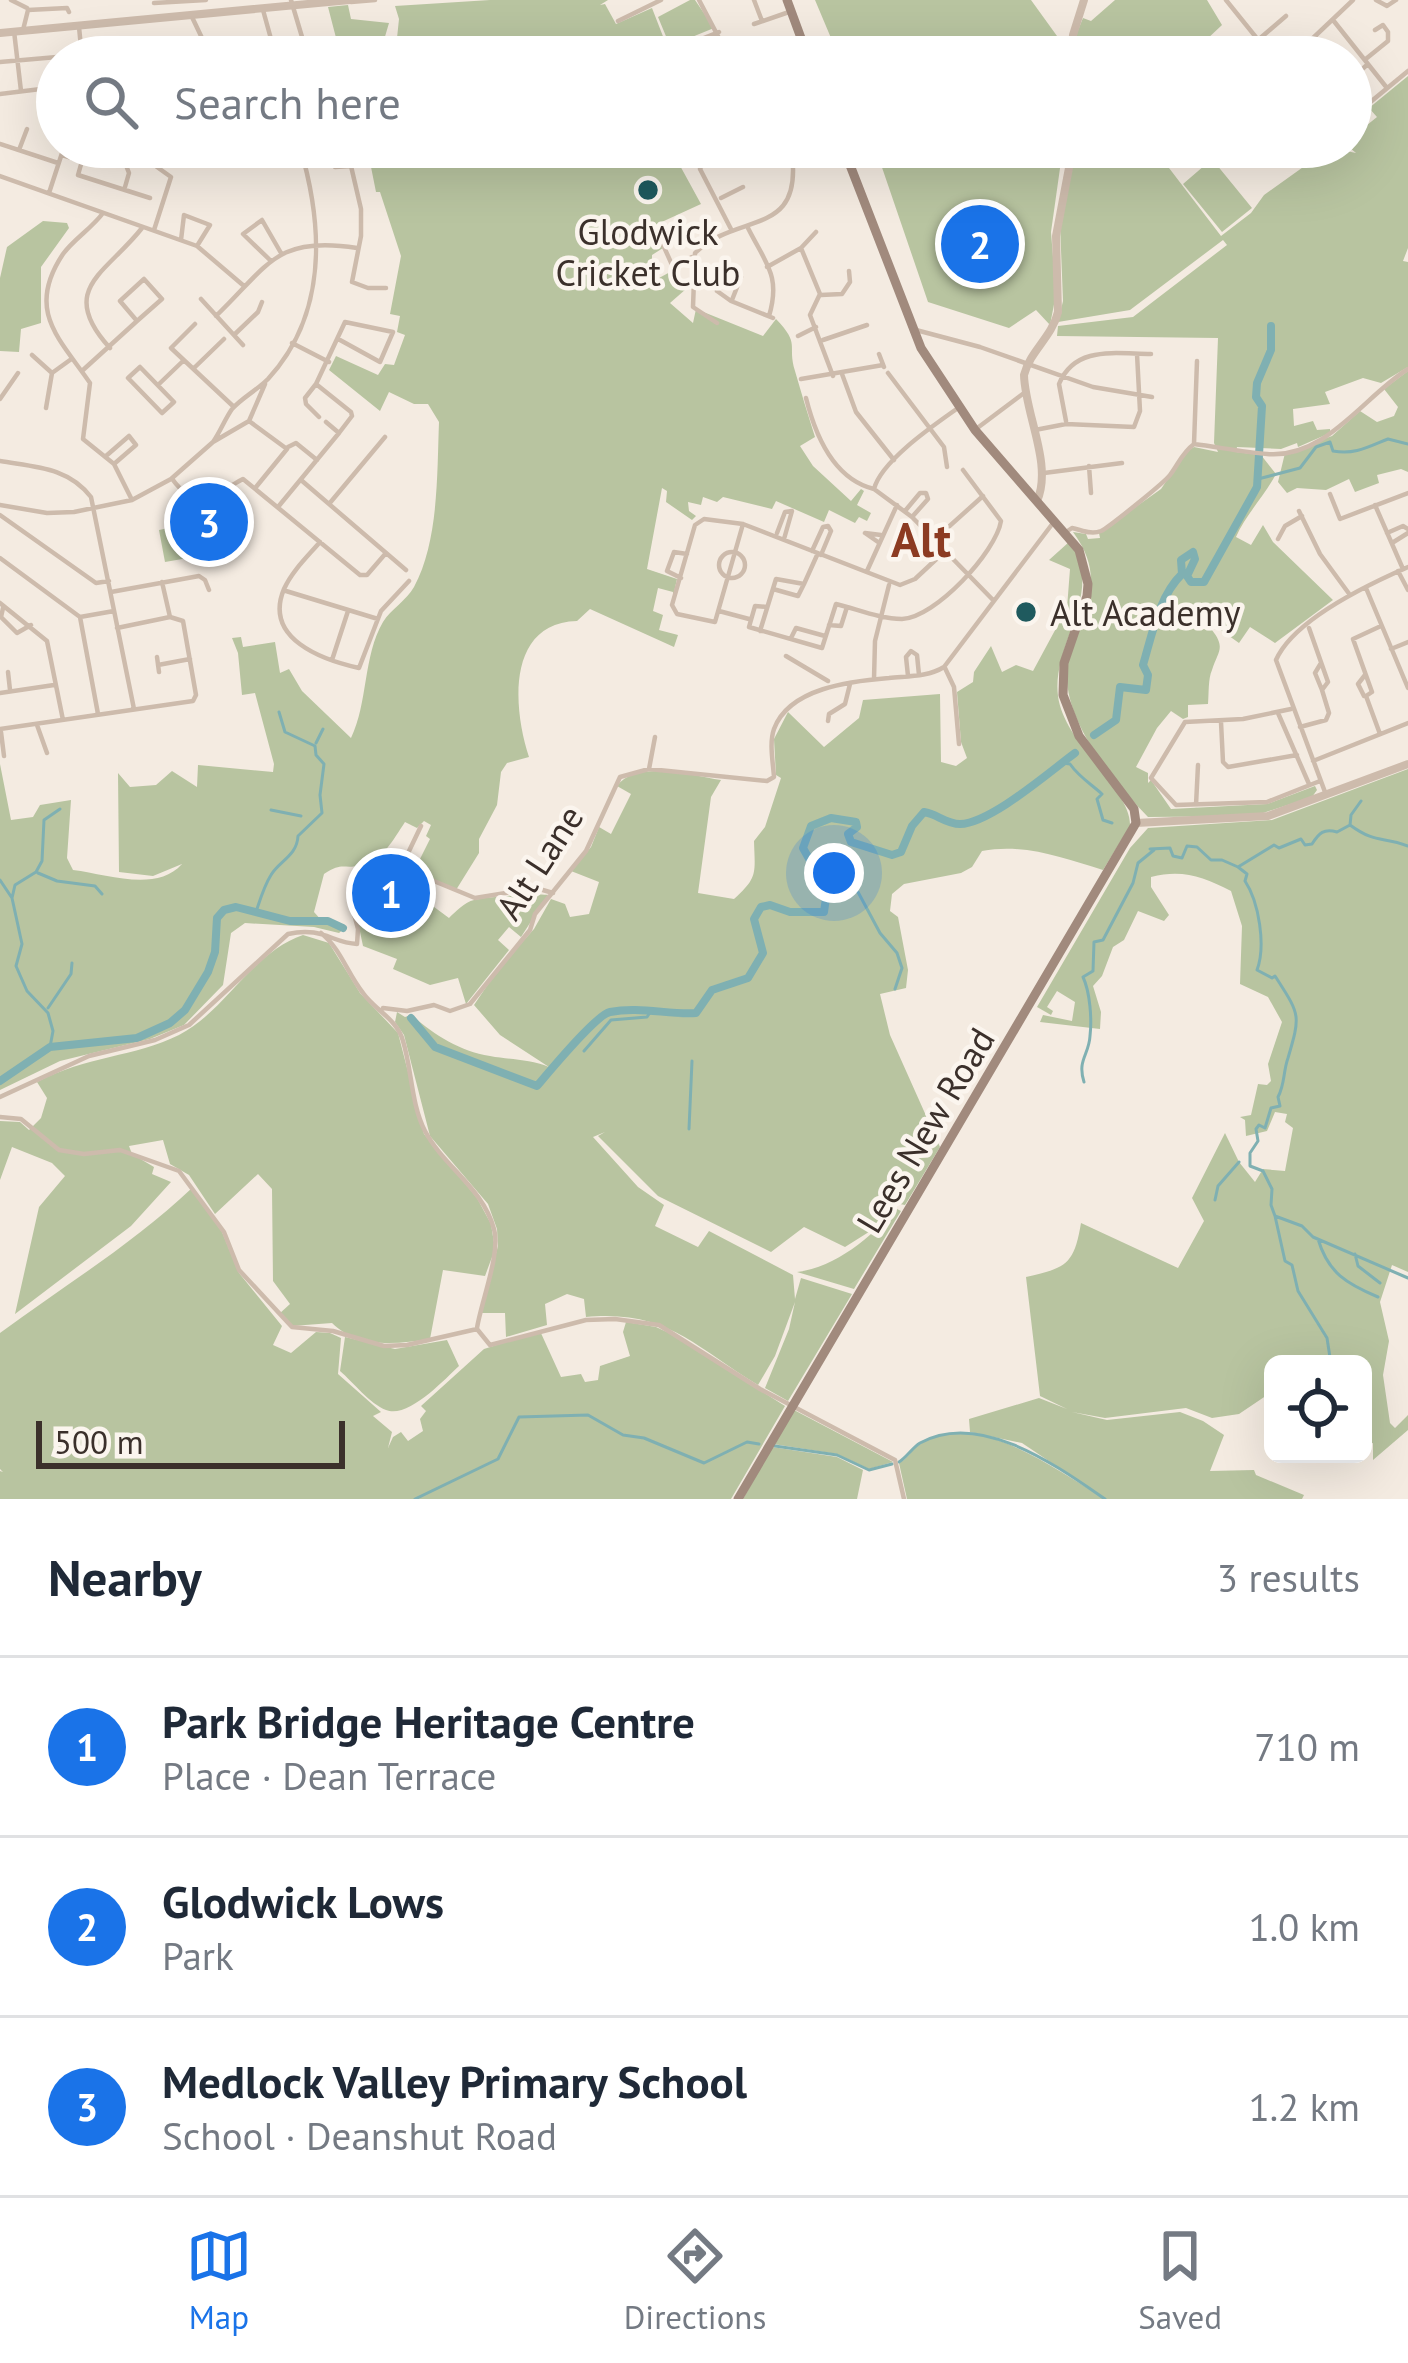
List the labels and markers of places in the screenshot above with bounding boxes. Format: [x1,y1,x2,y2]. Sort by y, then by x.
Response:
marker: Glodwick Cricket Club [635,177,661,203]
pin: 2 [941,199,1019,289]
place label: Glodwick Cricket Club [556,208,740,296]
pin: 3 [170,477,248,567]
place label: Alt Academy [1050,589,1241,636]
marker: Alt Academy [1013,599,1039,625]
pin: 1 [352,848,430,938]

